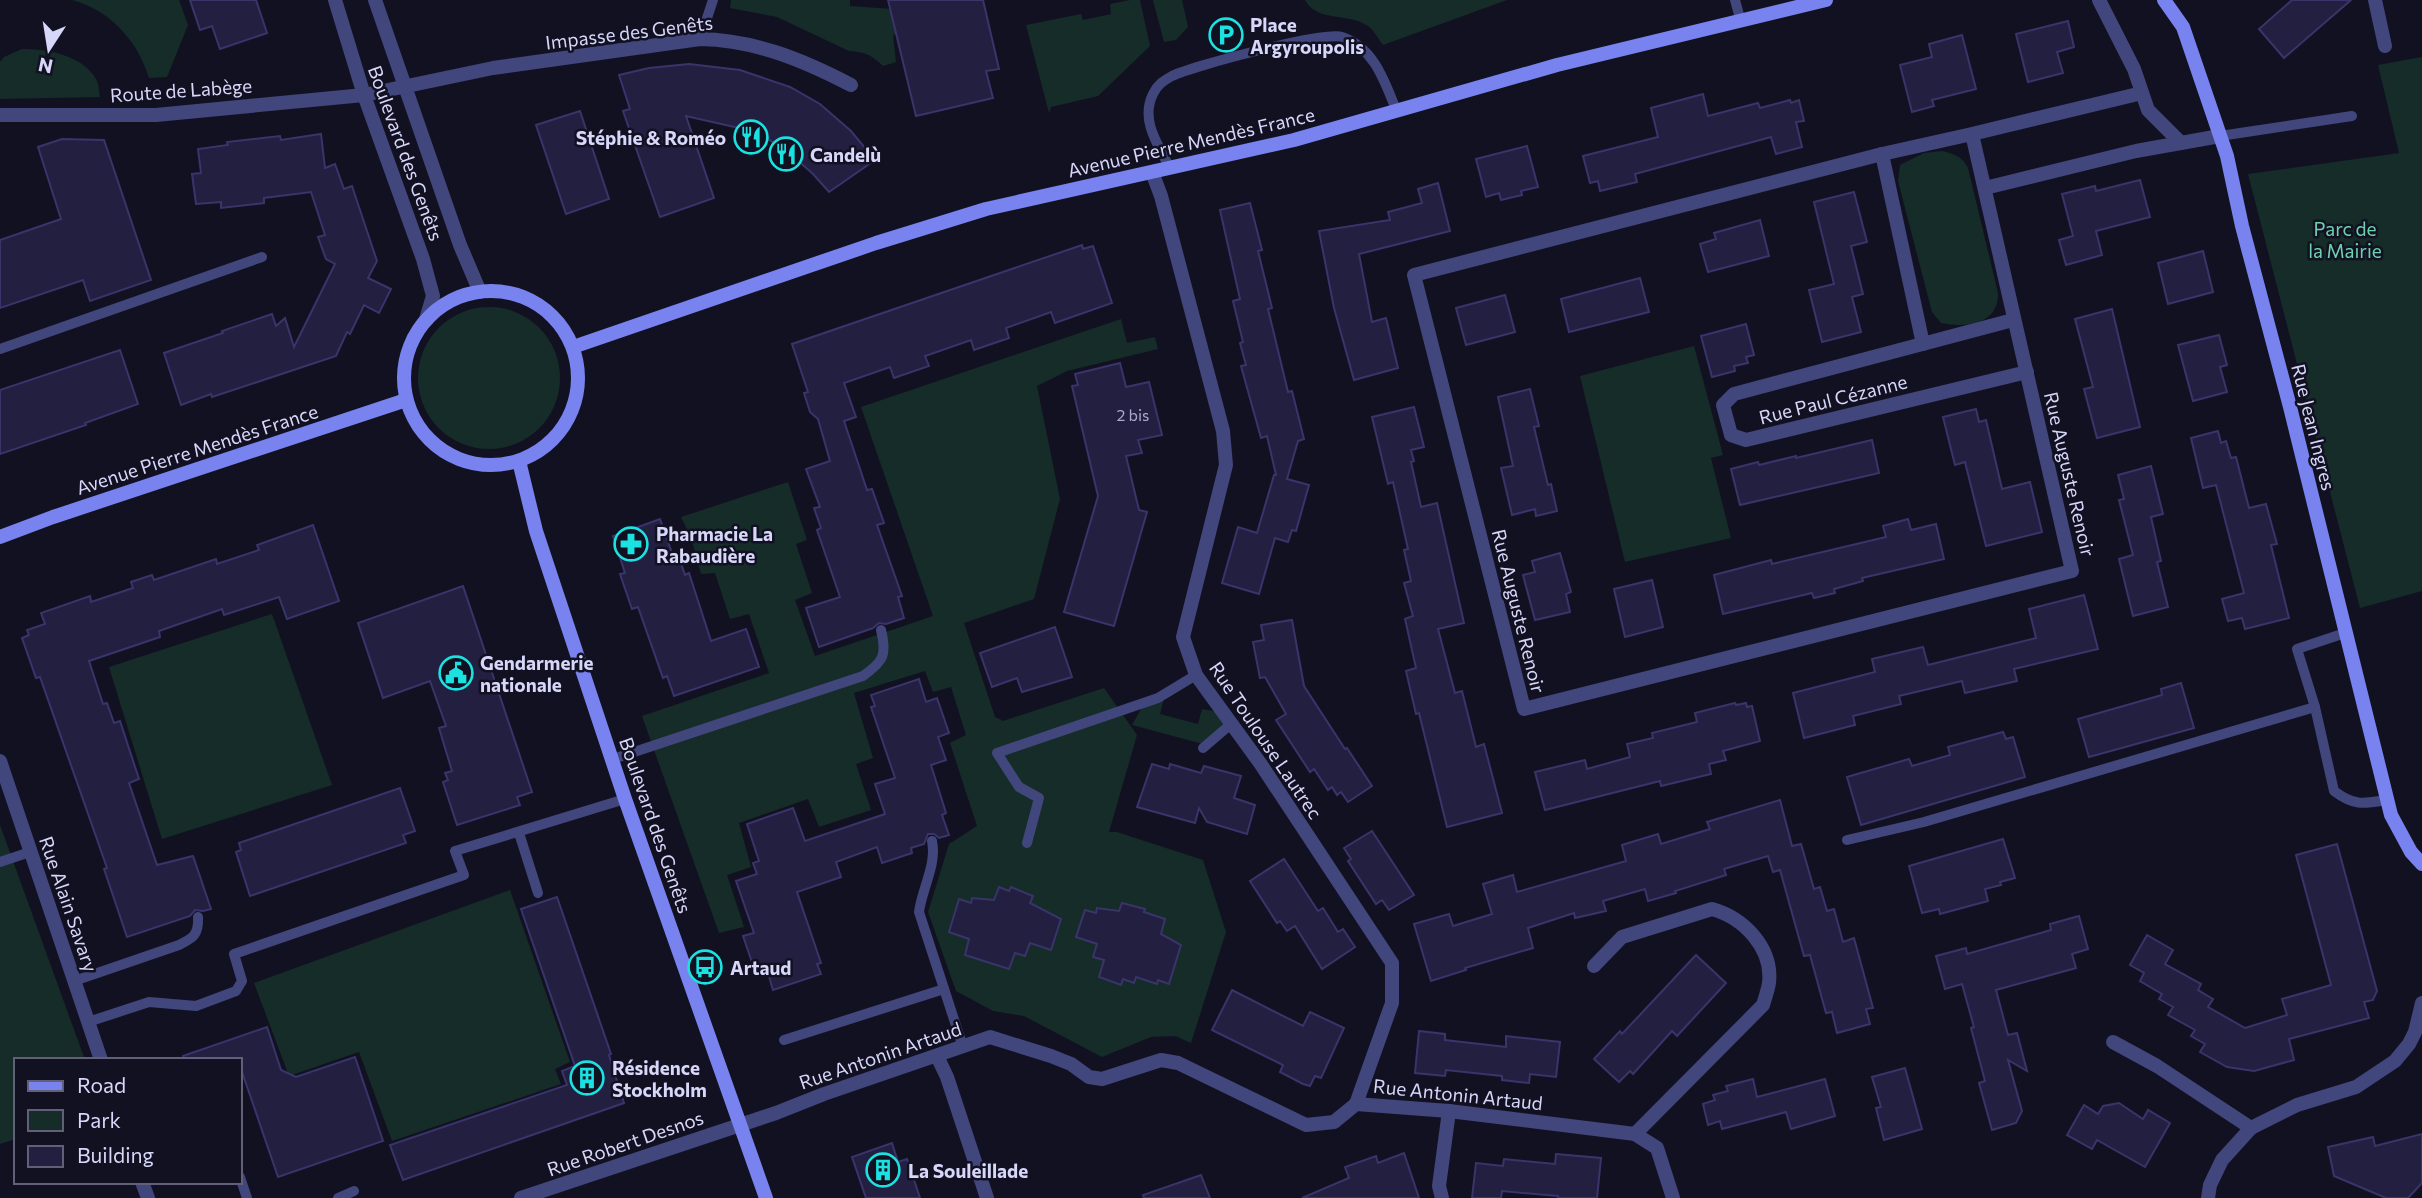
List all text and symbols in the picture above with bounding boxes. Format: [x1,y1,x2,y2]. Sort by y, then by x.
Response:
street label: Impasse des Genêts [544,10,714,54]
place label: Place Argyroupolis [1250,13,1364,58]
north arrow [14,14,84,84]
parking icon: Place Argyroupolis [1207,16,1245,54]
text: N [36,53,55,79]
street label: Boulevard des Genêts [364,62,448,244]
street label: Route de Labège [109,74,253,106]
street label: Avenue Pierre Mendès France [1065,102,1317,182]
restaurant icon: Stéphie & Roméo [732,118,770,156]
place label: Stéphie & Roméo [576,126,726,149]
restaurant icon: Candelù [767,135,805,173]
place label: Candelù [810,143,881,166]
park label: Parc de la Mairie [2308,217,2382,262]
street label: Rue Jean Ingres [2287,361,2341,493]
street label: Rue Paul Cézanne [1756,369,1910,429]
street label: Rue Auguste Renoir [2040,390,2100,559]
street label: Avenue Pierre Mendès France [73,399,321,499]
house number: 2 bis [1117,405,1149,424]
place label: Pharmacie La Rabaudière [656,522,773,567]
pharmacy icon: Pharmacie La Rabaudière [612,525,650,563]
street label: Rue Auguste Renoir [1488,527,1551,696]
place label: Gendarmerie nationale [480,651,594,696]
public building icon: Gendarmerie nationale [437,654,475,692]
street label: Rue Toulouse Lautrec [1205,657,1327,823]
street label: Boulevard des Genêts [615,734,697,916]
street label: Rue Alain Savary [35,833,103,975]
bus stop icon: Artaud [686,948,724,986]
place label: Artaud [730,956,791,979]
street label: Rue Antonin Artaud [796,1016,964,1094]
place label: Résidence Stockholm [612,1056,707,1101]
legend [14,1058,242,1184]
building icon: Résidence Stockholm [568,1059,606,1097]
text: Road [77,1072,126,1097]
street label: Rue Antonin Artaud [1372,1074,1544,1114]
street label: Rue Robert Desnos [544,1105,706,1181]
text: Park [77,1107,121,1132]
text: Building [77,1142,154,1167]
building icon: La Souleillade [864,1151,902,1189]
place label: La Souleillade [908,1159,1028,1182]

